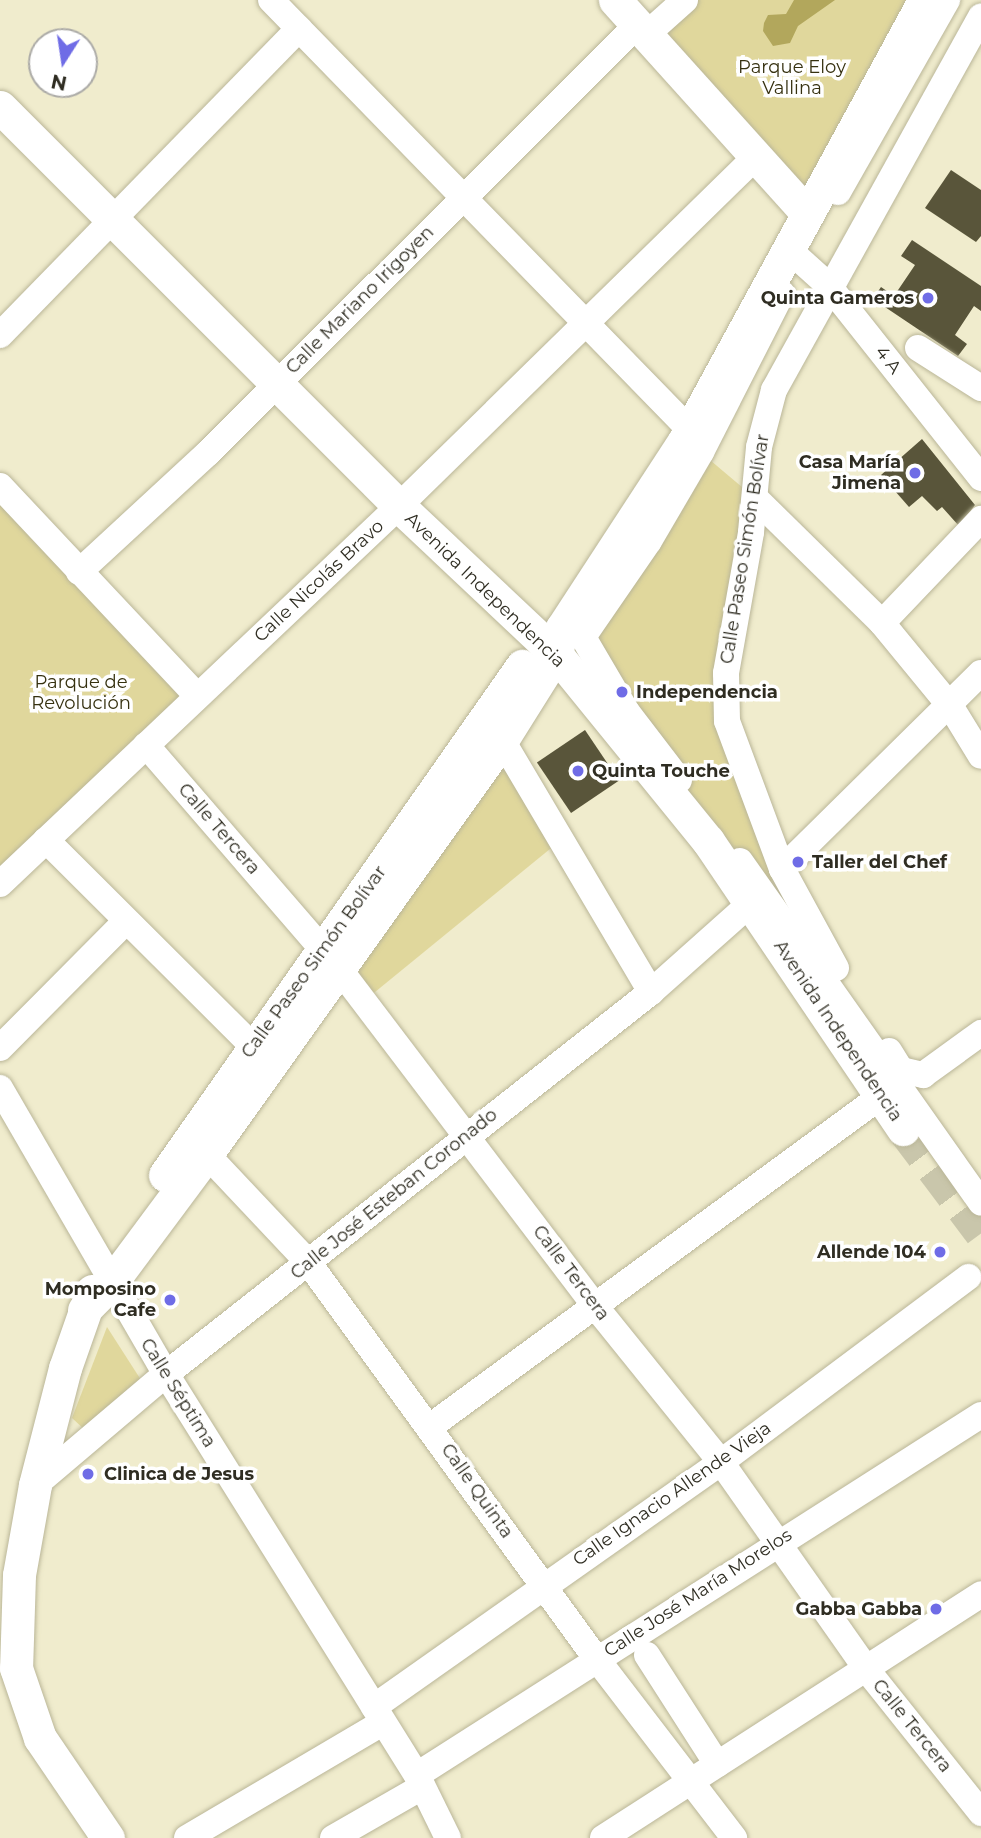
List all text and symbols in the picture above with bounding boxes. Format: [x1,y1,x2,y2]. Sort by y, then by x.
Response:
north arrow [28,28,98,98]
park label: Parque Eloy Vallina [738,57,846,100]
text: N [49,69,69,95]
street label: Calle Mariano Irigoyen [282,222,438,378]
place label: Quinta Gameros [761,287,914,309]
marker: Quinta Gameros [920,290,936,306]
street label: 4 A [870,342,906,378]
street label: Calle Paseo Simón Bolívar [716,433,774,665]
place label: Casa María Jimena [799,452,901,494]
marker: Casa María Jimena [907,465,923,481]
street label: Avenida Independencia [401,508,569,672]
street label: Calle Nicolás Bravo [250,515,388,647]
park label: Parque de Revolución [31,672,131,714]
place label: Independencia [636,681,778,703]
marker: Independencia [614,684,630,700]
place label: Quinta Touche [592,760,730,782]
marker: Quinta Touche [570,763,586,779]
street label: Calle Tercera [174,779,264,879]
place label: Taller del Chef [812,851,947,873]
marker: Taller del Chef [790,854,806,870]
street label: Calle Paseo Simón Bolívar [237,862,391,1062]
street label: Avenida Independencia [769,936,907,1126]
street label: Calle José Esteban Coronado [286,1104,502,1284]
street label: Calle Tercera [528,1221,614,1325]
place label: Allende 104 [817,1241,926,1263]
marker: Allende 104 [932,1244,948,1260]
place label: Momposino Cafe [45,1279,156,1322]
marker: Momposino Cafe [162,1292,178,1308]
street label: Calle Séptima [136,1334,220,1452]
street label: Calle Ignacio Allende Vieja [569,1417,775,1571]
street label: Calle Quinta [437,1440,517,1542]
place label: Clinica de Jesus [104,1463,254,1485]
marker: Clinica de Jesus [78,1464,98,1484]
street label: Calle José María Morelos [600,1524,796,1662]
place label: Gabba Gabba [795,1598,922,1620]
marker: Gabba Gabba [928,1601,944,1617]
street label: Calle Tercera [868,1675,956,1777]

